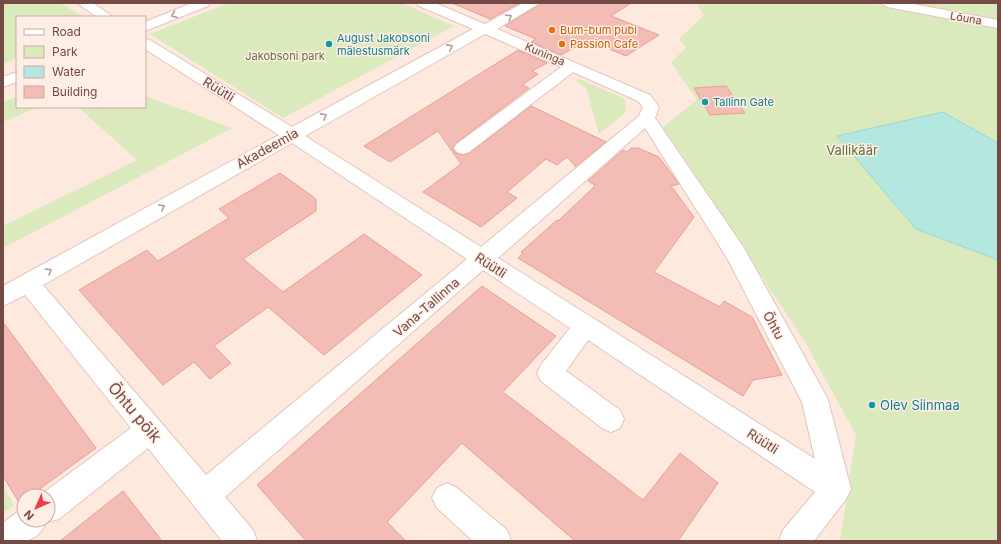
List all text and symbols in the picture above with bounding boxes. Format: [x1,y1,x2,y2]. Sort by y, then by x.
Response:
street label: Lõuna [949,8,983,28]
one-way arrow [171,10,179,18]
one-way arrow [505,14,512,21]
legend [16,16,146,108]
place label: Bum-bum pubi [560,23,637,37]
text: Road [52,24,81,39]
marker: Bum-bum pubi [547,25,557,35]
place label: August Jakobsoni mälestusmärk [337,31,430,58]
place label: Passion Cafe [570,37,638,51]
marker: August Jakobsoni mälestusmärk [324,39,334,49]
street label: Kuninga [523,39,567,69]
marker: Passion Cafe [557,39,567,49]
text: Park [52,44,78,59]
one-way arrow [446,44,453,51]
park label: Jakobsoni park [245,49,325,63]
text: Water [52,64,86,79]
street label: Rüütli [200,73,238,105]
text: Building [52,84,97,99]
place label: Tallinn Gate [713,95,774,109]
marker: Tallinn Gate [700,97,710,107]
one-way arrow [320,114,327,121]
street label: Akadeemia [233,124,301,172]
park label: Vallikäär [826,142,878,158]
one-way arrow [158,205,166,212]
street label: Rüütli [472,249,510,281]
one-way arrow [45,269,52,276]
street label: Vana-Tallinna [390,274,462,340]
street label: Õhtu [760,308,788,342]
street label: Õhtu põik [104,378,166,447]
place label: Olev Siinmaa [880,397,960,413]
marker: Olev Siinmaa [867,400,877,410]
street label: Rüütli [744,425,782,457]
north arrow [16,488,56,528]
text: N [21,507,37,523]

